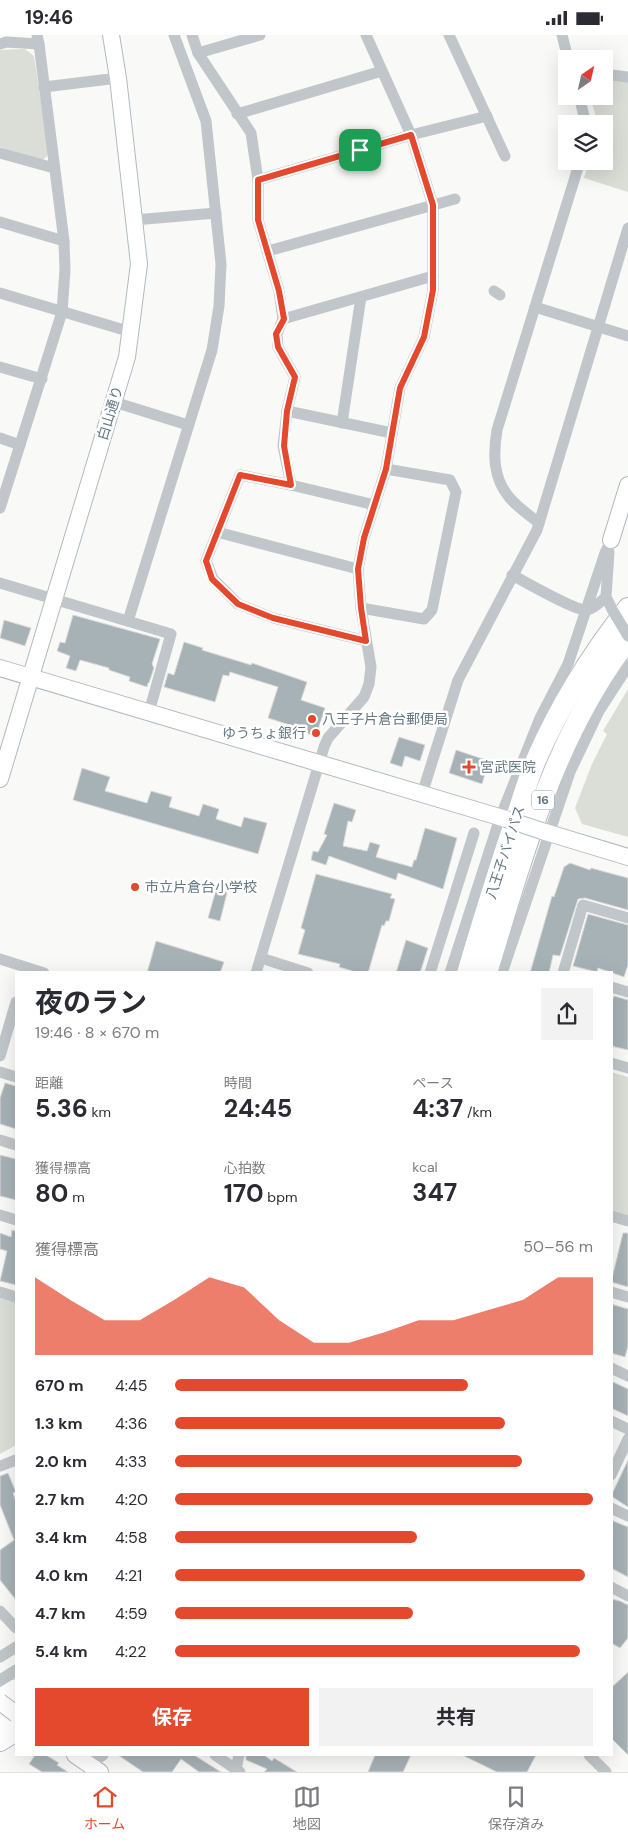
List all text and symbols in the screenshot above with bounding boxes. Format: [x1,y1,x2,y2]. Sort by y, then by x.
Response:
text: 19:46 [25,5,73,30]
north arrow [558,50,612,105]
map controls [558,50,613,170]
button: layers [558,115,613,170]
pin [339,129,381,171]
icon: arrive [346,136,374,164]
street label: 白山通り [93,384,127,442]
place label: 八王子片倉台郵便局 [322,710,448,728]
marker: 八王子片倉台郵便局 [306,713,318,725]
place label: ゆうちょ銀行 [222,724,306,742]
marker: ゆうちょ銀行 [310,727,322,739]
place label: 宮武医院 [480,758,536,776]
marker: 宮武医院 [462,760,476,774]
road number: 16 [532,791,554,809]
street label: 八王子バイパス [481,803,529,901]
place label: 市立片倉台小学校 [145,878,257,896]
marker: 市立片倉台小学校 [129,881,141,893]
text: 夜のラン [35,984,147,1021]
button: share [541,988,593,1040]
text: 19:46 · 8 × 670 m [35,1022,159,1043]
text: 距離 [35,1074,63,1092]
text: 時間 [224,1074,252,1092]
text: ペース [412,1074,454,1092]
text: 5.36 [35,1092,88,1125]
text: 24:45 [224,1092,292,1125]
text: 4:37 [412,1092,463,1125]
text: km [88,1103,111,1121]
text: /km [463,1103,492,1121]
text: kcal [412,1158,438,1176]
text: 獲得標高 [35,1159,91,1177]
text: 心拍数 [224,1159,266,1177]
text: 347 [412,1176,457,1209]
text: 80 [35,1177,68,1210]
text: 170 [224,1177,264,1210]
text: m [68,1188,85,1206]
text: bpm [264,1188,297,1206]
text: 50–56 m [523,1236,593,1257]
text: 獲得標高 [35,1239,99,1260]
text: 670 m [35,1375,84,1396]
text: 4:45 [115,1375,147,1396]
text: 1.3 km [35,1413,83,1434]
text: 4:36 [115,1413,147,1434]
text: 2.0 km [35,1451,87,1472]
text: 4:33 [115,1451,147,1472]
text: 2.7 km [35,1489,84,1510]
text: 4:20 [115,1489,148,1510]
text: 3.4 km [35,1527,87,1548]
text: 4:58 [115,1527,147,1548]
text: 4.0 km [35,1565,88,1586]
text: 4:21 [115,1565,142,1586]
text: 4.7 km [35,1603,86,1624]
text: 4:59 [115,1603,147,1624]
text: 5.4 km [35,1641,87,1662]
text: 4:22 [115,1641,146,1662]
button: 保存 [35,1688,309,1746]
button: 共有 [319,1688,593,1746]
tab: ホーム [84,1783,125,1833]
tab: 地図 [293,1783,321,1833]
tab: 保存済み [488,1783,544,1833]

